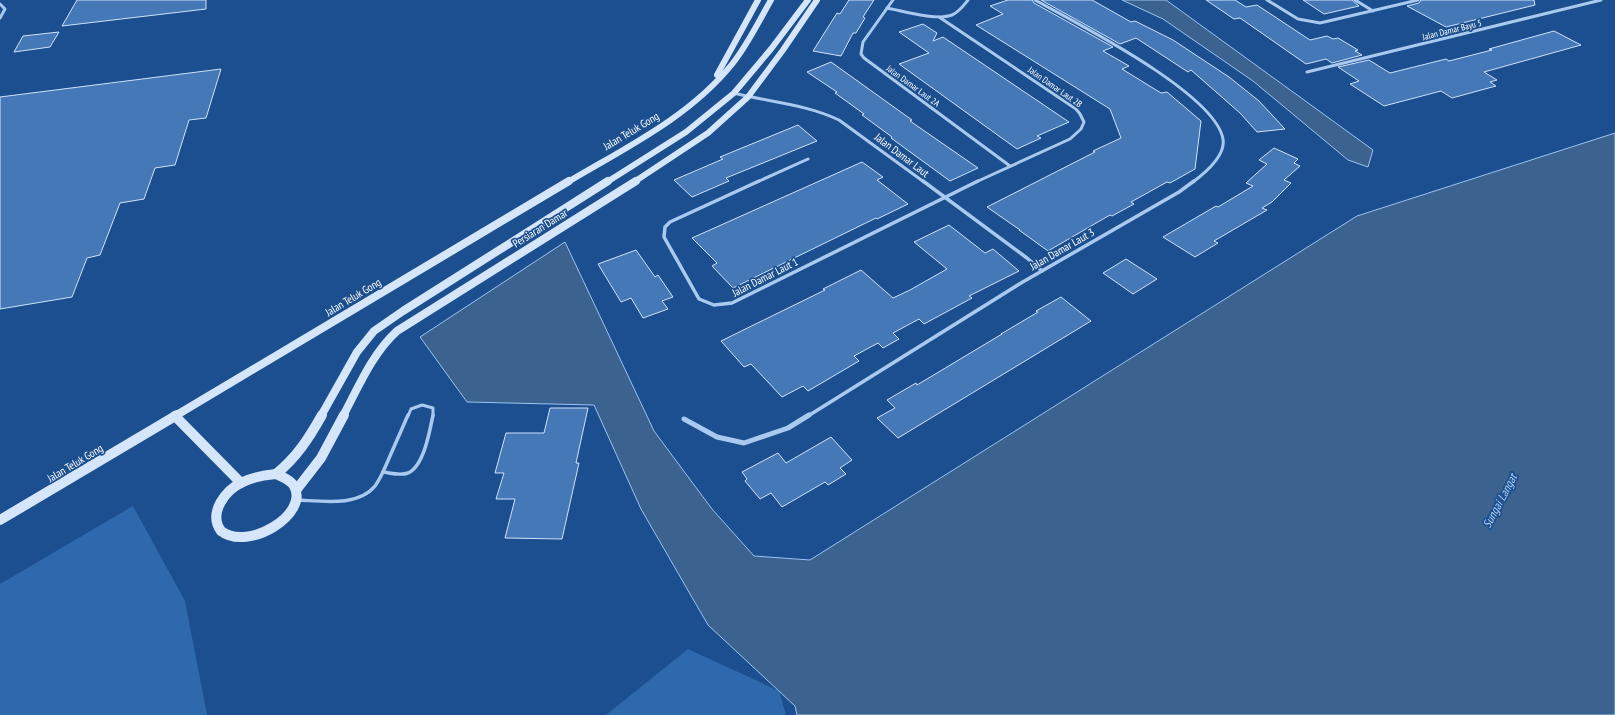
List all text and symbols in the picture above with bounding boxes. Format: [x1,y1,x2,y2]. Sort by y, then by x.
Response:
street label: Jalan Damar Bayu 5 [1420,17,1483,42]
street label: Jalan Damar Laut 2A [884,62,943,109]
street label: Jalan Damar Laut 2B [1025,63,1084,109]
street label: Jalan Teluk Gong [600,109,662,154]
street label: Jalan Damar Laut [871,129,932,180]
street label: Persiaran Damar [510,206,570,250]
street label: Jalan Damar Laut 3 [1026,225,1097,274]
street label: Jalan Damar Laut 1 [729,254,800,300]
street label: Jalan Teluk Gong [322,275,384,320]
street label: Jalan Teluk Gong [44,441,106,486]
water label: Sungai Langat [1479,470,1521,530]

